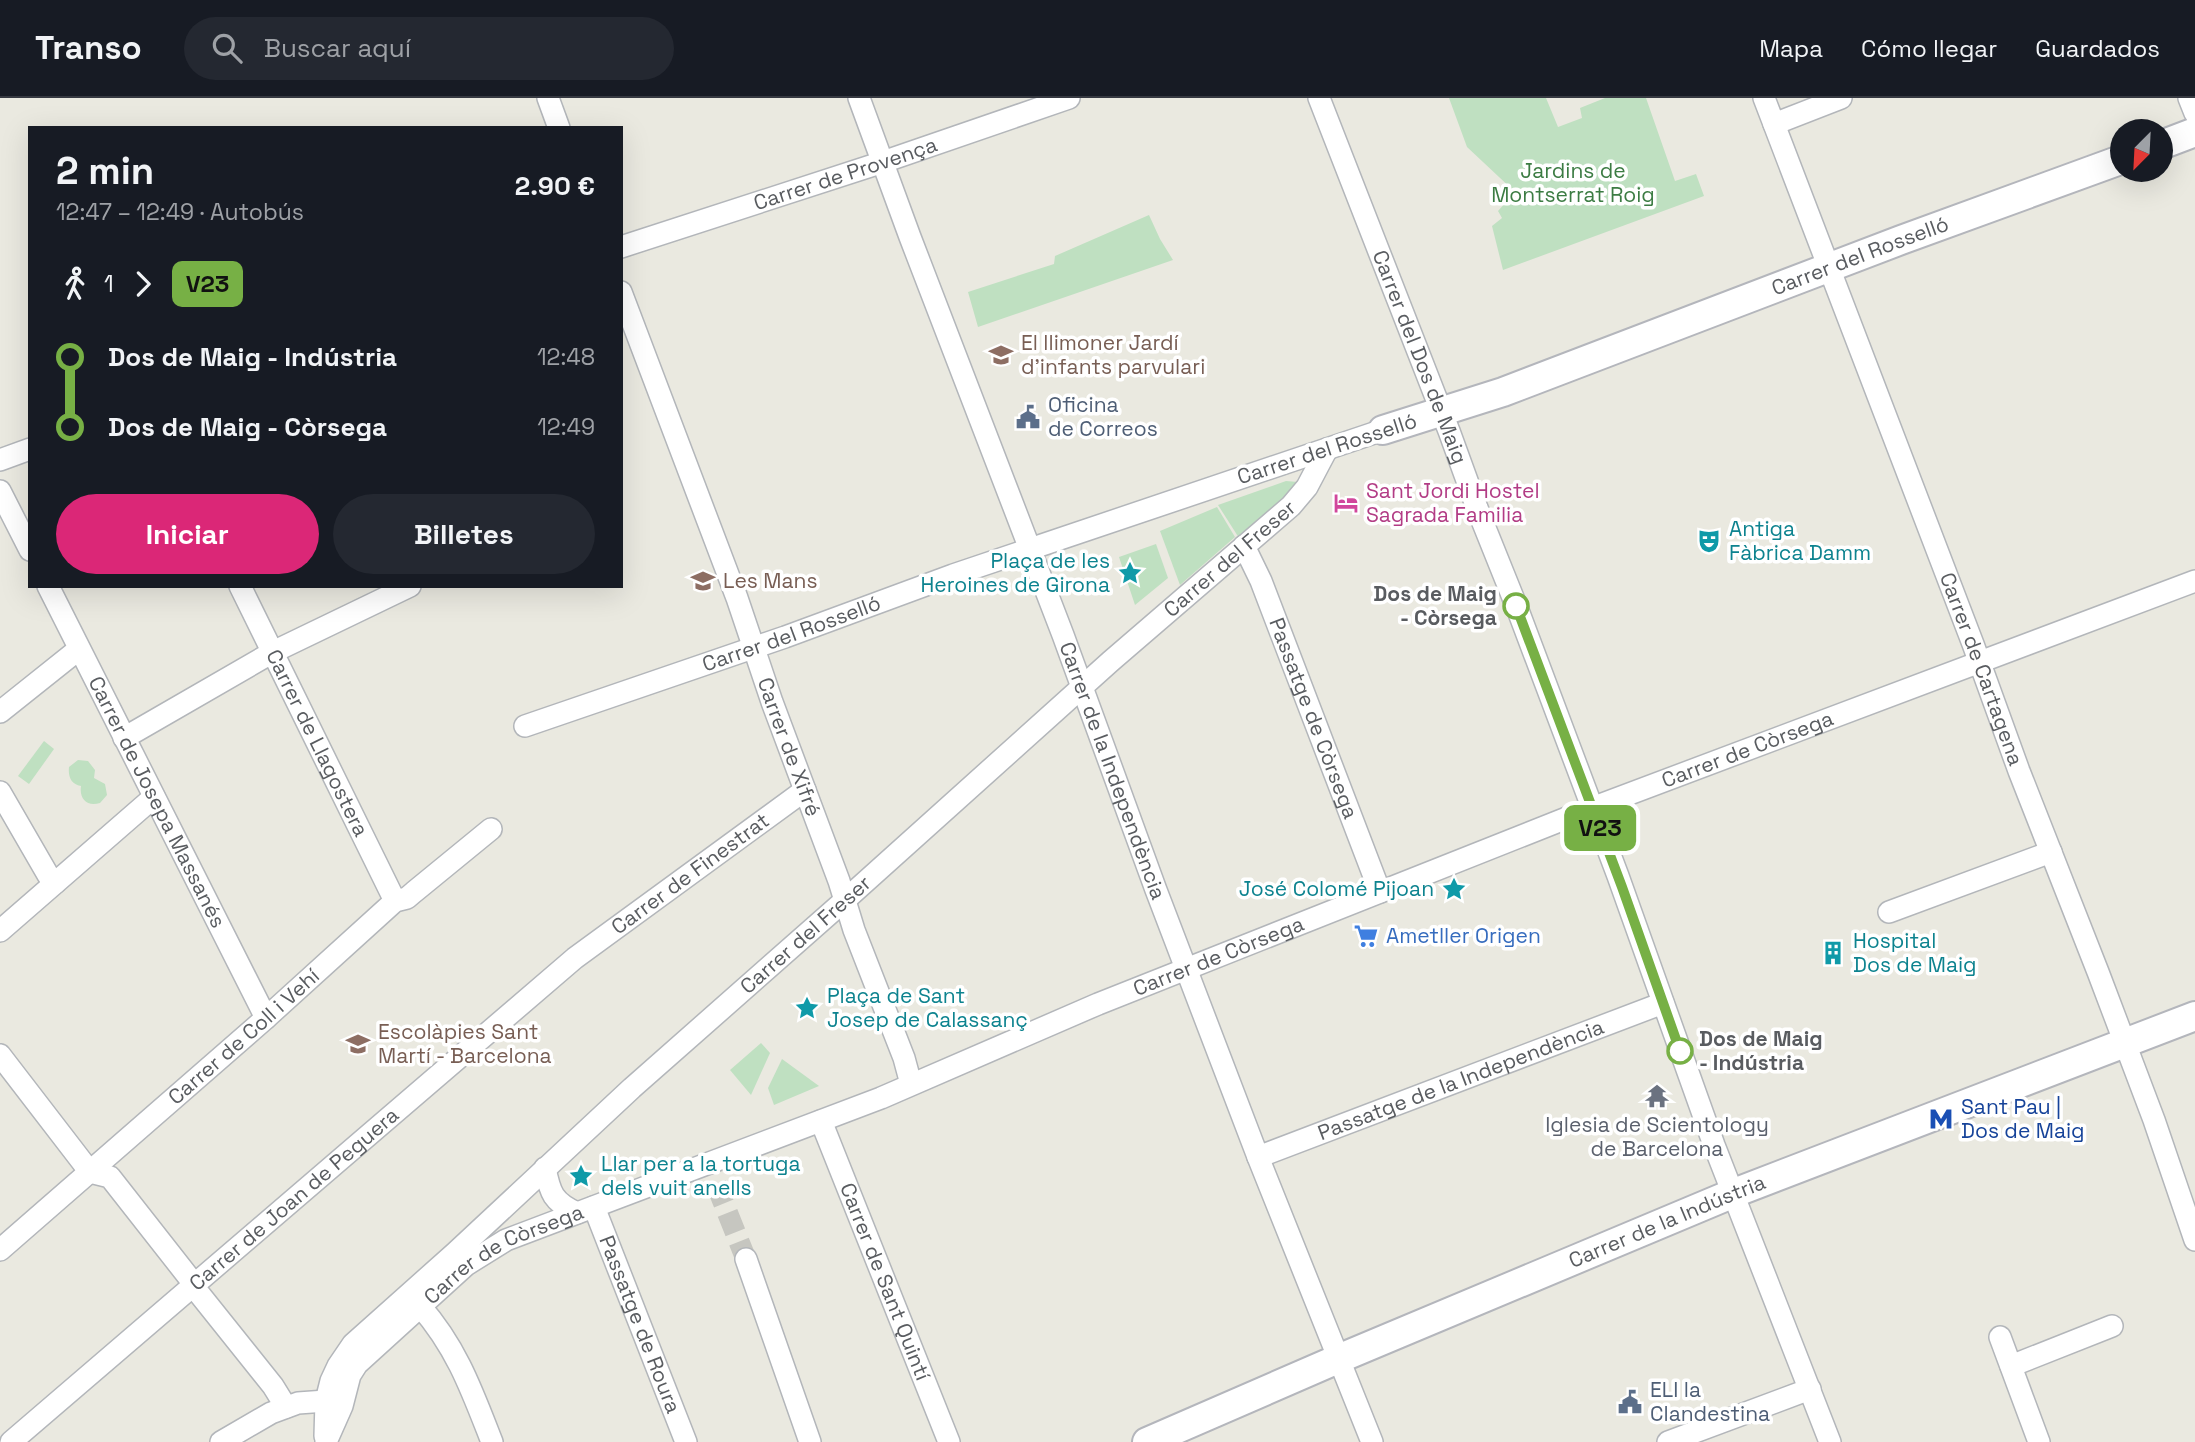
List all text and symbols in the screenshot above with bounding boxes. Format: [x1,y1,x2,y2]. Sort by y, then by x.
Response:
search box [184,17,674,80]
text: Transo [35,27,142,69]
icon: search [208,29,246,67]
text: Buscar aquí [264,31,411,65]
text: Mapa [1759,33,1823,64]
text: Cómo llegar [1861,33,1997,64]
text: Guardados [2035,33,2160,64]
north arrow [2110,119,2174,182]
map controls [2110,119,2173,182]
street label: Carrer de Provença [750,130,941,216]
text: 2 min [56,147,154,195]
park label: Jardins de Montserrat Roig [1491,157,1655,208]
text: 2.90 € [515,169,595,203]
text: 12:47 – 12:49 · Autobús [56,197,304,227]
street label: Carrer del Rosselló [1767,210,1952,301]
street label: Carrer del Dos de Maig [1367,246,1474,467]
icon: walk [56,265,94,303]
icon: forward [124,265,162,303]
text: V23 [186,268,229,299]
text: 1 [104,269,114,299]
place label: El llimoner Jardí d'infants parvulari [1021,329,1205,380]
text: Dos de Maig - Indústria [108,340,397,374]
school or university icon: El llimoner Jardí d'infants parvulari [987,341,1015,369]
text: 12:48 [537,342,595,372]
place label: Oficina de Correos [1048,391,1158,442]
public building icon: Oficina de Correos [1014,403,1042,431]
street label: Carrer del Rosselló [1234,407,1420,490]
text: Dos de Maig - Còrsega [108,410,387,444]
text: 12:49 [537,412,595,442]
place label: Sant Jordi Hostel Sagrada Familia [1366,477,1540,528]
hotel icon: Sant Jordi Hostel Sagrada Familia [1332,489,1360,517]
button: Iniciar [56,494,319,574]
button: Billetes [333,494,595,574]
street label: Carrer del Freser [1158,494,1301,623]
place label: Antiga Fàbrica Damm [1729,515,1871,566]
theatre icon: Antiga Fàbrica Damm [1695,527,1723,555]
place label: Plaça de les Heroines de Girona [921,547,1110,598]
place icon: Plaça de les Heroines de Girona [1116,559,1144,587]
school or university icon: Les Mans [689,567,717,595]
place label: Les Mans [723,567,817,594]
street label: Carrer de Cartagena [1934,568,2030,769]
place label: Dos de Maig - Còrsega [1373,580,1497,631]
street label: Carrer del Rosselló [699,589,884,677]
marker: Dos de Maig - Còrsega [1503,593,1529,619]
street label: Passatge de Còrsega [1263,614,1365,823]
street label: Carrer de la Independència [1054,638,1172,903]
street label: Carrer de Llagostera [260,645,375,841]
street label: Carrer de Josepa Massanés [83,672,232,932]
street label: Carrer de Xifré [752,674,828,820]
street label: Carrer de Còrsega [1658,704,1837,794]
line badge: V23 [1560,805,1640,851]
street label: Carrer de Finestrat [606,807,774,940]
text: V23 [1578,812,1622,843]
street label: Carrer del Freser [734,869,876,1000]
place label: José Colomé Pijoan [1239,875,1434,902]
place icon: José Colomé Pijoan [1440,875,1468,903]
street label: Carrer de Còrsega [1129,910,1308,1002]
supermarket icon: Ametller Origen [1352,922,1380,950]
place label: Ametller Origen [1386,922,1541,949]
place label: Hospital Dos de Maig [1853,927,1977,978]
building icon: Hospital Dos de Maig [1819,939,1847,967]
street label: Carrer de Coll i Vehí [162,962,326,1110]
place label: Plaça de Sant Josep de Calassanç [827,982,1028,1033]
place icon: Plaça de Sant Josep de Calassanç [793,994,821,1022]
street label: Passatge de la Independència [1314,1013,1608,1146]
place label: Escolàpies Sant Martí - Barcelona [378,1018,552,1069]
place label: Dos de Maig - Indústria [1699,1025,1823,1076]
school or university icon: Escolàpies Sant Martí - Barcelona [344,1030,372,1058]
marker: Dos de Maig - Indústria [1667,1038,1693,1064]
temple icon: Iglesia de Scientology de Barcelona [1643,1082,1671,1110]
place label: Sant Pau | Dos de Maig [1961,1093,2085,1144]
street label: Carrer de Joan de Peguera [183,1101,404,1296]
metro station icon: Sant Pau | Dos de Maig [1927,1105,1955,1133]
place label: Iglesia de Scientology de Barcelona [1545,1111,1769,1162]
place label: Llar per a la tortuga dels vuit anells [601,1150,801,1201]
place icon: Llar per a la tortuga dels vuit anells [567,1162,595,1190]
street label: Carrer de la Indústria [1564,1168,1769,1274]
street label: Carrer de Sant Quintí [834,1179,937,1385]
street label: Carrer de Còrsega [418,1198,587,1310]
street label: Passatge de Roura [593,1231,687,1417]
place label: ELI la Clandestina [1650,1376,1770,1427]
public building icon: ELI la Clandestina [1616,1388,1644,1416]

